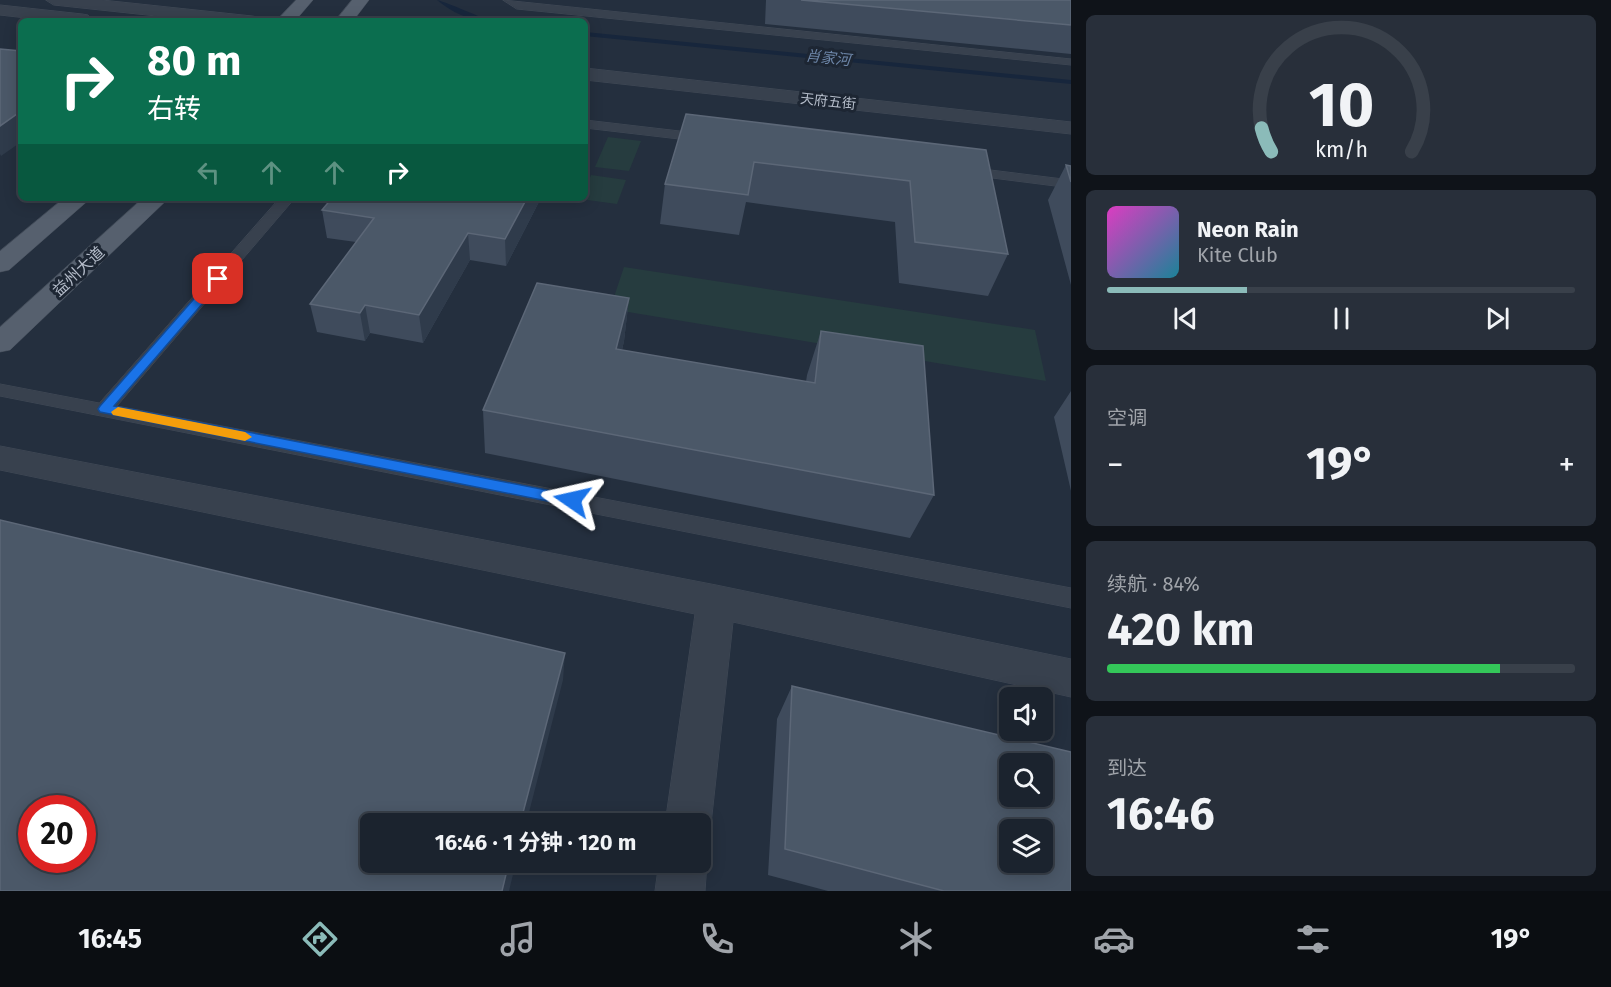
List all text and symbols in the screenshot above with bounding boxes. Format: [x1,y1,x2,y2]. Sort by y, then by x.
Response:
text: 80 m [147,36,241,86]
icon: right [48,42,126,120]
water label: 肖家河 [805,47,854,70]
text: 10 [1308,68,1374,143]
street label: 天府五街 [799,90,857,113]
text: 右转 [147,93,201,125]
text: km/h [1314,137,1368,163]
icon: left [192,156,225,189]
icon: ahead [255,156,288,189]
icon: ahead [318,156,351,189]
icon: right [381,156,414,189]
text: Neon Rain [1197,216,1299,243]
street label: 益州大道 [48,243,108,300]
text: Kite Club [1197,243,1278,267]
pin [192,253,243,304]
icon: arrive [201,262,234,295]
icon: previous [1169,302,1202,335]
icon: pause [1325,302,1358,335]
icon: next [1481,302,1514,335]
text: 空调 [1107,406,1147,430]
text: 19° [1306,437,1376,491]
text: − [1107,445,1124,485]
text: + [1559,445,1575,485]
position arrow [540,468,604,532]
text: 续航 · 84% [1107,572,1200,596]
text: 420 km [1107,603,1255,657]
map controls [999,687,1053,873]
button: sound [999,687,1053,741]
button: search [999,753,1053,807]
text: 到达 [1107,756,1147,780]
text: 16:46 [1107,787,1215,841]
speed limit sign: 20 [18,795,96,873]
button: layers [999,819,1053,873]
text: 16:46 · 1 分钟 · 120 m [435,829,636,856]
icon: directions [299,918,341,960]
icon: music [497,918,539,960]
icon: phone [696,918,738,960]
icon: climate [895,918,937,960]
icon: car [1093,918,1135,960]
icon: filters [1292,918,1334,960]
text: 16:45 [78,923,142,955]
text: 19° [1491,923,1533,955]

